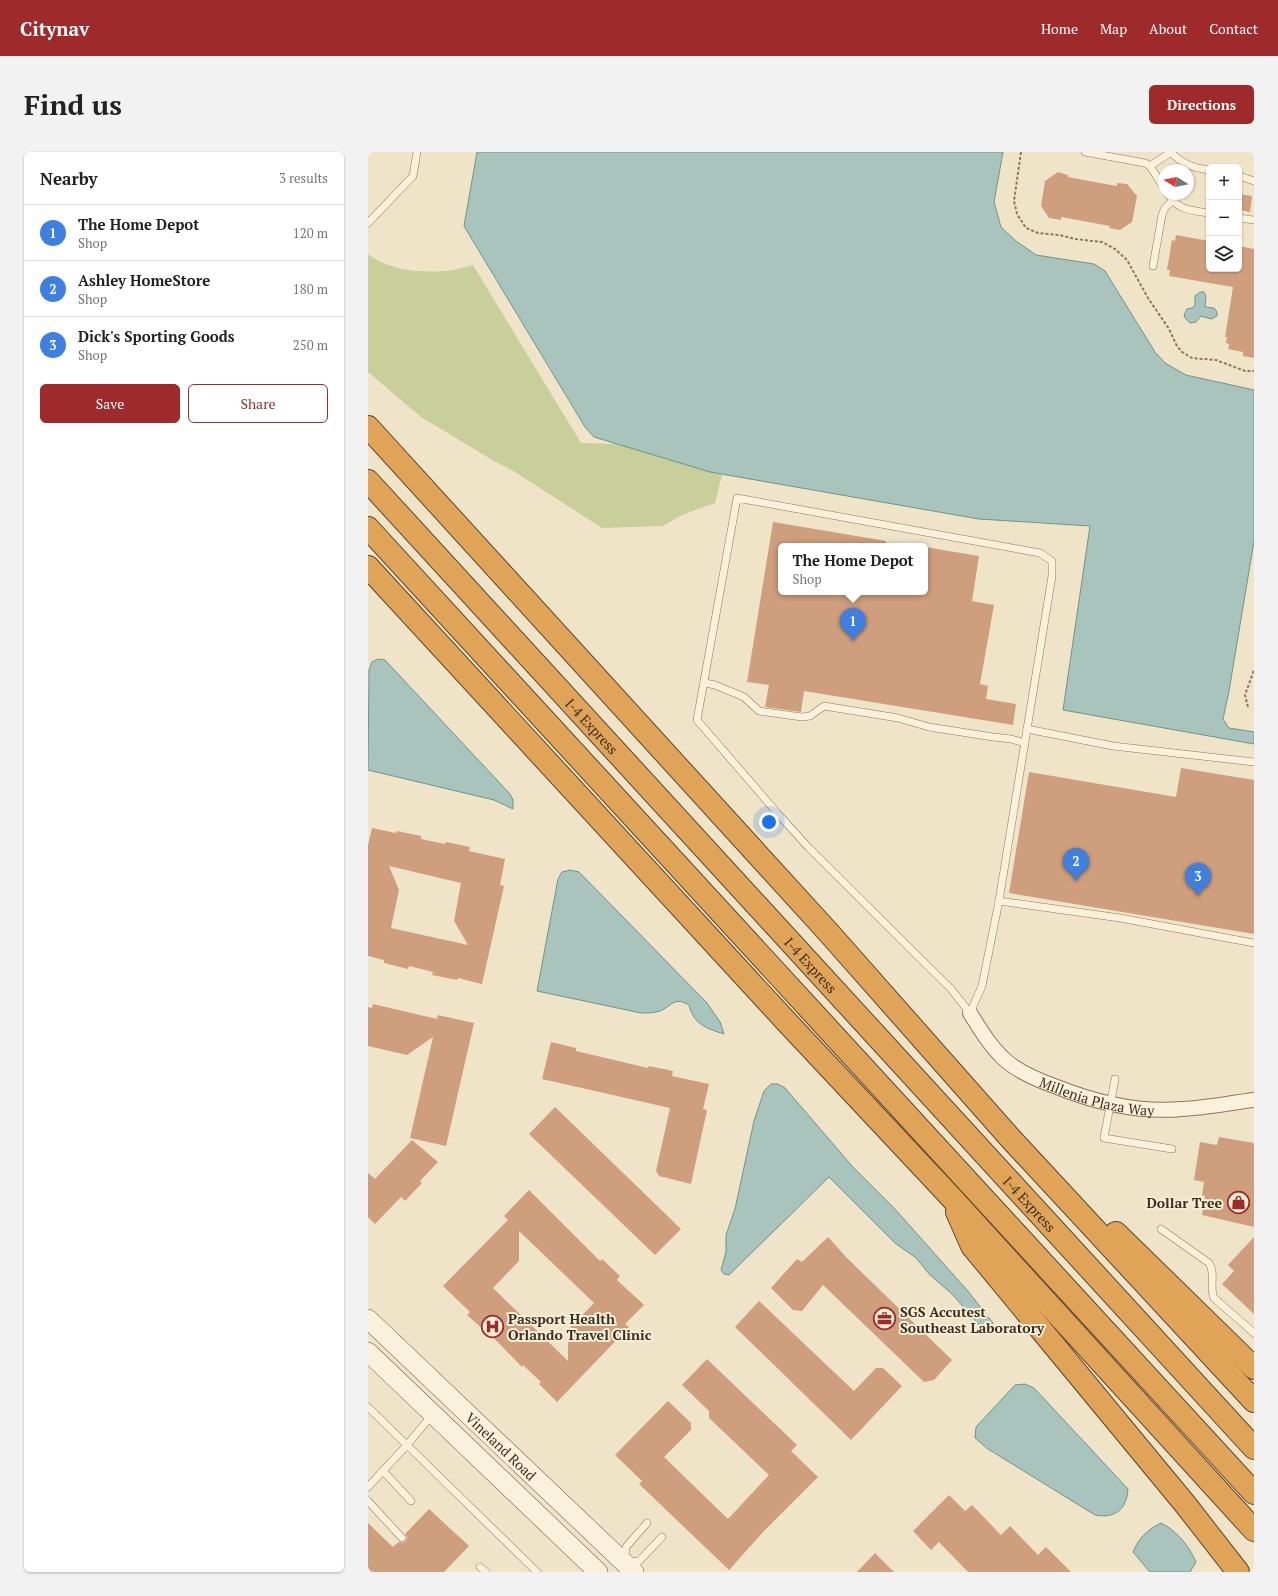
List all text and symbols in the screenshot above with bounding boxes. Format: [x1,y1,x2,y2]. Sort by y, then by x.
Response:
text: Citynav [20,16,89,41]
text: Home [1041,19,1078,38]
text: Map [1100,19,1127,38]
text: About [1149,19,1187,38]
text: Contact [1209,19,1258,38]
button: Directions [1149,85,1254,124]
text: Find us [24,86,122,123]
north arrow [1158,164,1194,200]
map controls [1206,164,1242,272]
button: + [1206,164,1242,200]
text: Nearby [40,167,98,190]
text: 3 results [279,169,328,187]
button: − [1206,200,1242,236]
text: The Home Depot [78,214,199,234]
text: 1 [49,224,57,242]
text: 120 m [293,224,328,242]
text: Shop [78,234,107,252]
button: layers [1206,236,1242,272]
text: Ashley HomeStore [78,270,210,290]
text: 2 [49,280,57,298]
text: 180 m [293,280,328,298]
text: Shop [78,290,107,308]
text: Dick's Sporting Goods [78,326,234,346]
text: 3 [49,336,57,354]
text: 250 m [293,336,328,354]
text: Shop [78,346,107,364]
button: Save [40,384,180,423]
button: Share [188,384,328,423]
popup [778,543,928,595]
text: The Home Depot [792,550,914,570]
text: Shop [792,570,822,588]
pin: 1 [840,608,866,641]
street label: I-4 Express [562,694,623,758]
your location [759,812,779,832]
pin: 2 [1063,848,1089,881]
pin: 3 [1185,863,1211,896]
street label: I-4 Express [781,933,842,997]
street label: Millenia Plaza Way [1037,1072,1156,1119]
street label: I-4 Express [999,1171,1061,1236]
shop icon: Dollar Tree [1225,1189,1251,1215]
place label: Dollar Tree [1146,1193,1222,1212]
place label: SGS Accutest Southeast Laboratory [900,1302,1045,1337]
office icon: SGS Accutest Southeast Laboratory [872,1306,898,1332]
place label: Passport Health Orlando Travel Clinic [508,1309,652,1344]
hospital icon: Passport Health Orlando Travel Clinic [480,1313,506,1339]
street label: Vineland Road [462,1407,541,1484]

